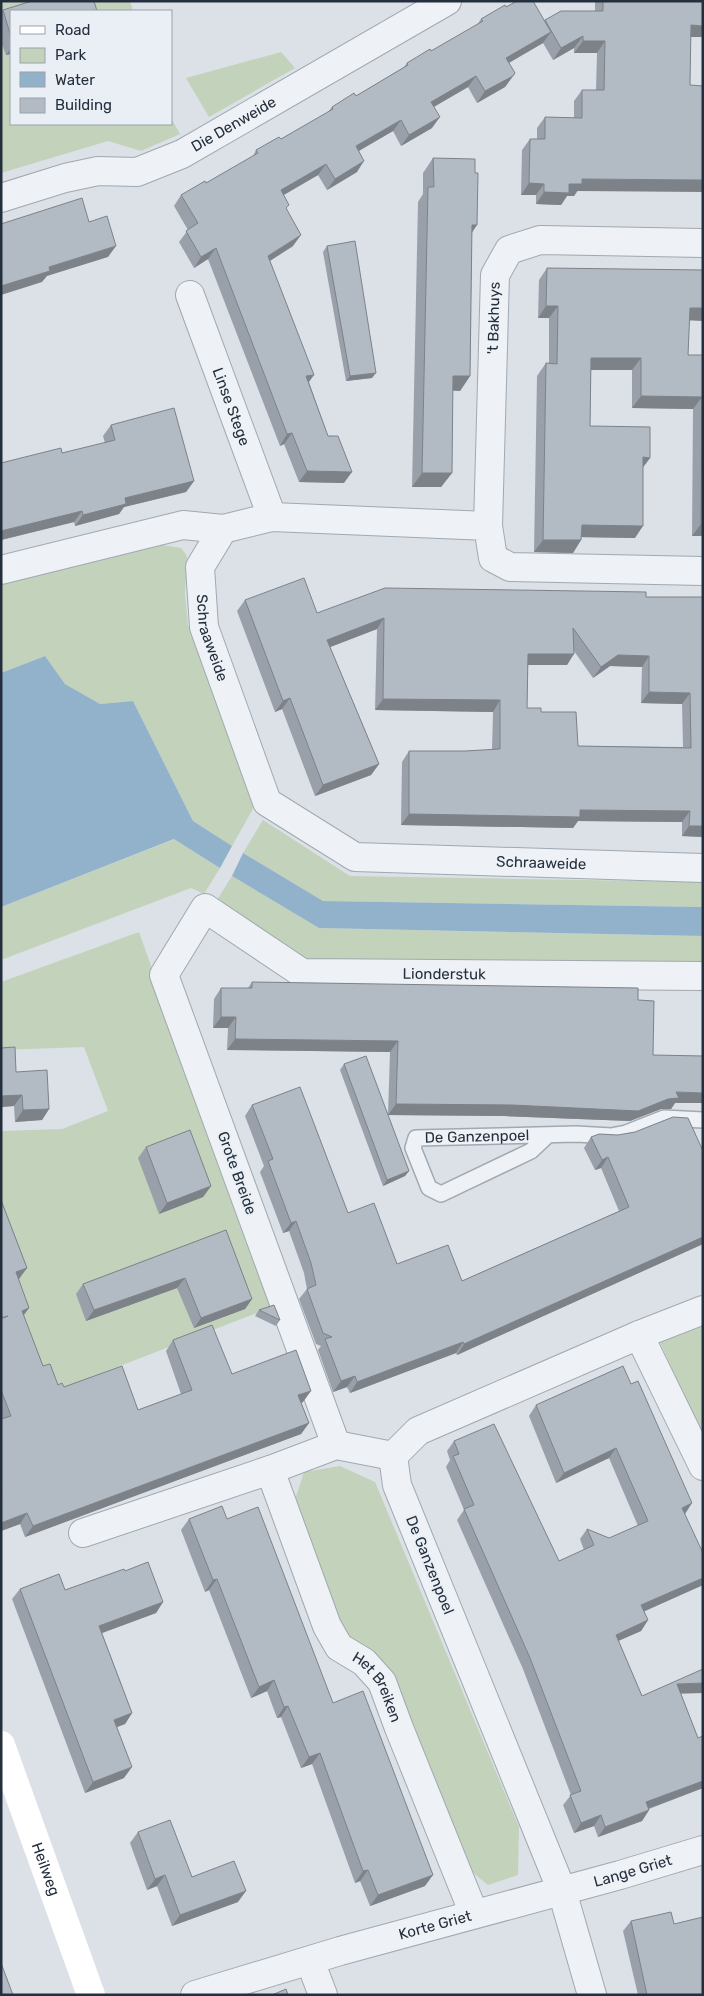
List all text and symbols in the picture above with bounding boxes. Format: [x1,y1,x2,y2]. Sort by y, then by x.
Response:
legend [10,10,172,125]
text: Road [55,21,91,39]
text: Park [55,46,86,64]
text: Water [55,71,95,89]
street label: Die Denweide [188,93,279,156]
text: Building [55,96,112,114]
street label: 't Bakhuys [484,281,504,355]
street label: Linse Stege [209,365,254,448]
street label: Schraaweide [193,594,232,684]
street label: Schraaweide [496,852,587,873]
street label: Lionderstuk [403,965,486,983]
street label: De Ganzenpoel [424,1126,530,1147]
street label: Grote Breide [214,1129,260,1217]
street label: De Ganzenpoel [402,1513,458,1617]
street label: Het Breiken [349,1648,405,1725]
street label: Heilweg [28,1840,64,1898]
street label: Lange Griet [592,1851,674,1891]
street label: Korte Griet [397,1907,474,1944]

